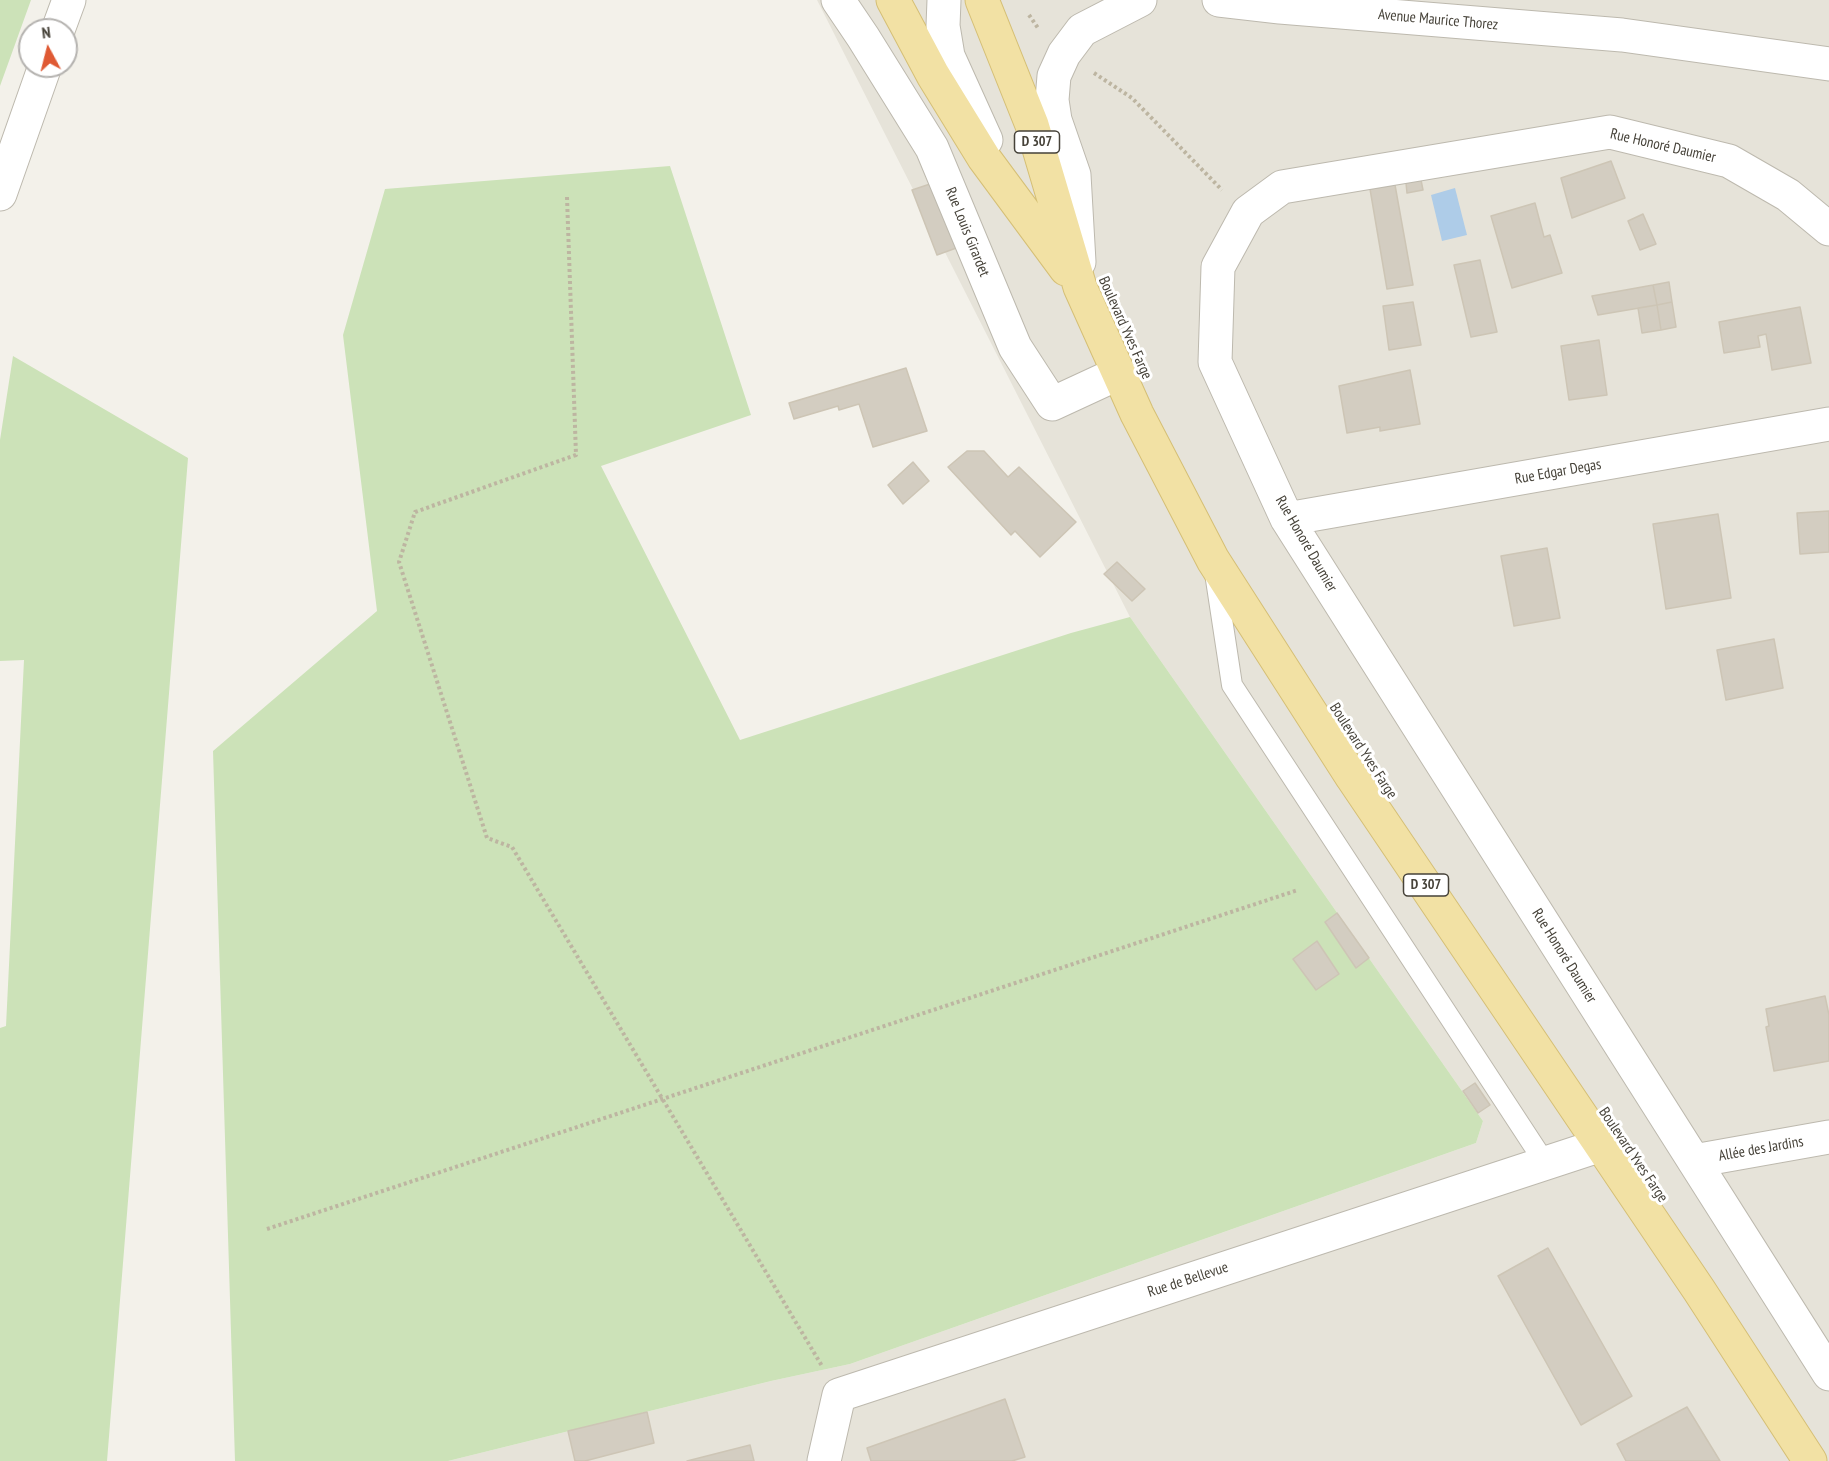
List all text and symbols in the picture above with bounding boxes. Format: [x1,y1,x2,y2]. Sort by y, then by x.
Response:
street label: Avenue Maurice Thorez [1377,6,1499,34]
north arrow [18,18,78,78]
text: N [41,22,52,43]
street label: Rue Honoré Daumier [1608,125,1718,167]
road number: D 307 [1014,131,1060,153]
street label: Rue Louis Girardet [941,185,993,279]
street label: Boulevard Yves Farge [1094,274,1156,382]
street label: Rue Edgar Degas [1513,456,1603,488]
street label: Rue Honoré Daumier [1271,493,1341,595]
street label: Boulevard Yves Farge [1325,700,1401,802]
road number: D 307 [1404,874,1448,896]
street label: Rue Honoré Daumier [1528,905,1600,1007]
street label: Boulevard Yves Farge [1595,1104,1671,1206]
street label: Allée des Jardins [1717,1133,1805,1165]
street label: Rue de Bellevue [1145,1259,1231,1301]

